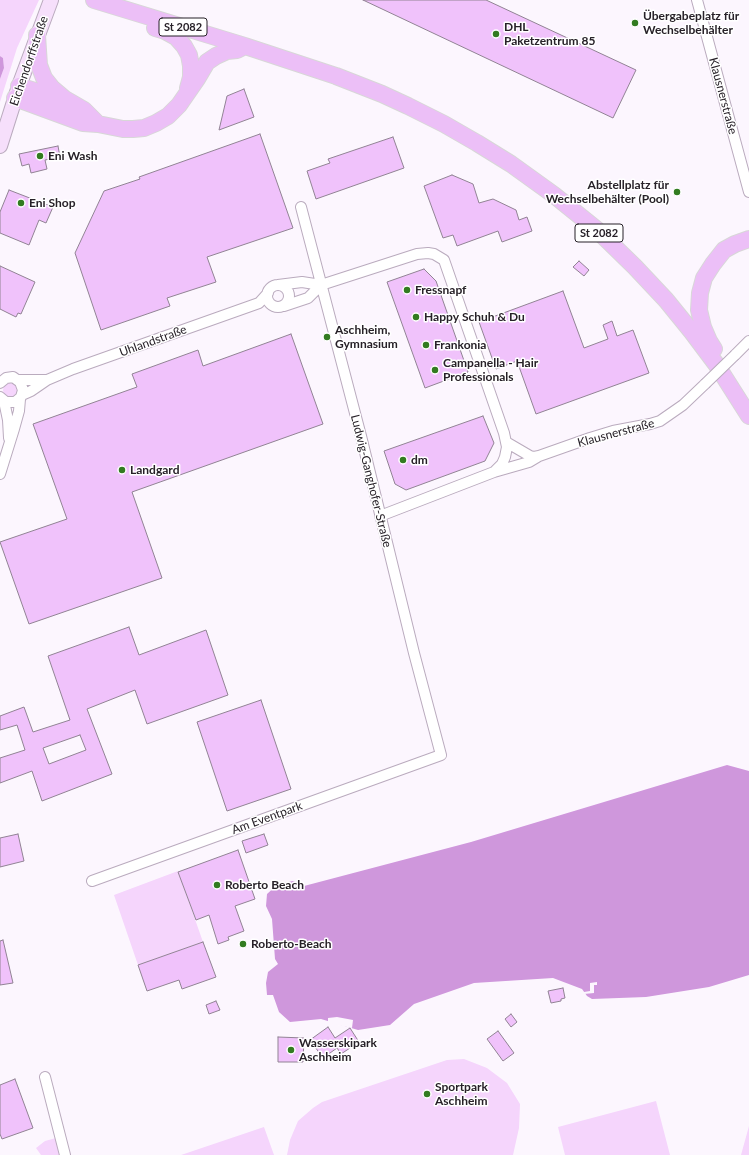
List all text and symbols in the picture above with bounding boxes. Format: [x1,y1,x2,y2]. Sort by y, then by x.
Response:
place label: Übergabeplatz für Wechselbehälter [643,9,739,37]
street label: Eichendorffstraße [7,14,51,108]
road number: St 2082 [159,18,207,36]
marker: Übergabeplatz für Wechselbehälter [630,18,640,28]
place label: DHL Paketzentrum 85 [504,20,595,48]
marker: DHL Paketzentrum 85 [491,29,501,39]
street label: Klausnerstraße [706,56,740,136]
place label: Eni Wash [48,149,98,163]
marker: Eni Wash [35,151,45,161]
place label: Abstellplatz für Wechselbehälter (Pool) [546,178,669,206]
marker: Abstellplatz für Wechselbehälter (Pool) [672,187,682,197]
place label: Eni Shop [29,196,75,210]
marker: Eni Shop [16,198,26,208]
road number: St 2082 [575,224,623,242]
place label: Fressnapf [415,283,466,297]
marker: Fressnapf [402,285,412,295]
place label: Happy Schuh & Du [424,310,525,324]
marker: Happy Schuh & Du [411,312,421,322]
street label: Uhlandstraße [117,322,189,360]
place label: Aschheim, Gymnasium [335,323,398,351]
marker: Aschheim, Gymnasium [322,332,332,342]
place label: Frankonia [434,338,486,352]
marker: Frankonia [421,340,431,350]
place label: Campanella - Hair Professionals [443,356,538,384]
marker: Campanella - Hair Professionals [430,365,440,375]
street label: Ludwig-Ganghofer-Straße [348,413,394,549]
street label: Klausnerstraße [576,416,656,450]
place label: dm [411,453,428,467]
marker: dm [398,455,408,465]
place label: Landgard [130,463,179,477]
marker: Landgard [117,465,127,475]
street label: Am Eventpark [230,799,304,837]
place label: Roberto Beach [225,878,304,892]
marker: Roberto Beach [212,880,222,890]
place label: Roberto-Beach [251,937,332,951]
marker: Roberto-Beach [238,939,248,949]
place label: Wasserskipark Aschheim [299,1036,377,1064]
marker: Wasserskipark Aschheim [286,1045,296,1055]
place label: Sportpark Aschheim [435,1080,488,1108]
marker: Sportpark Aschheim [422,1089,432,1099]

